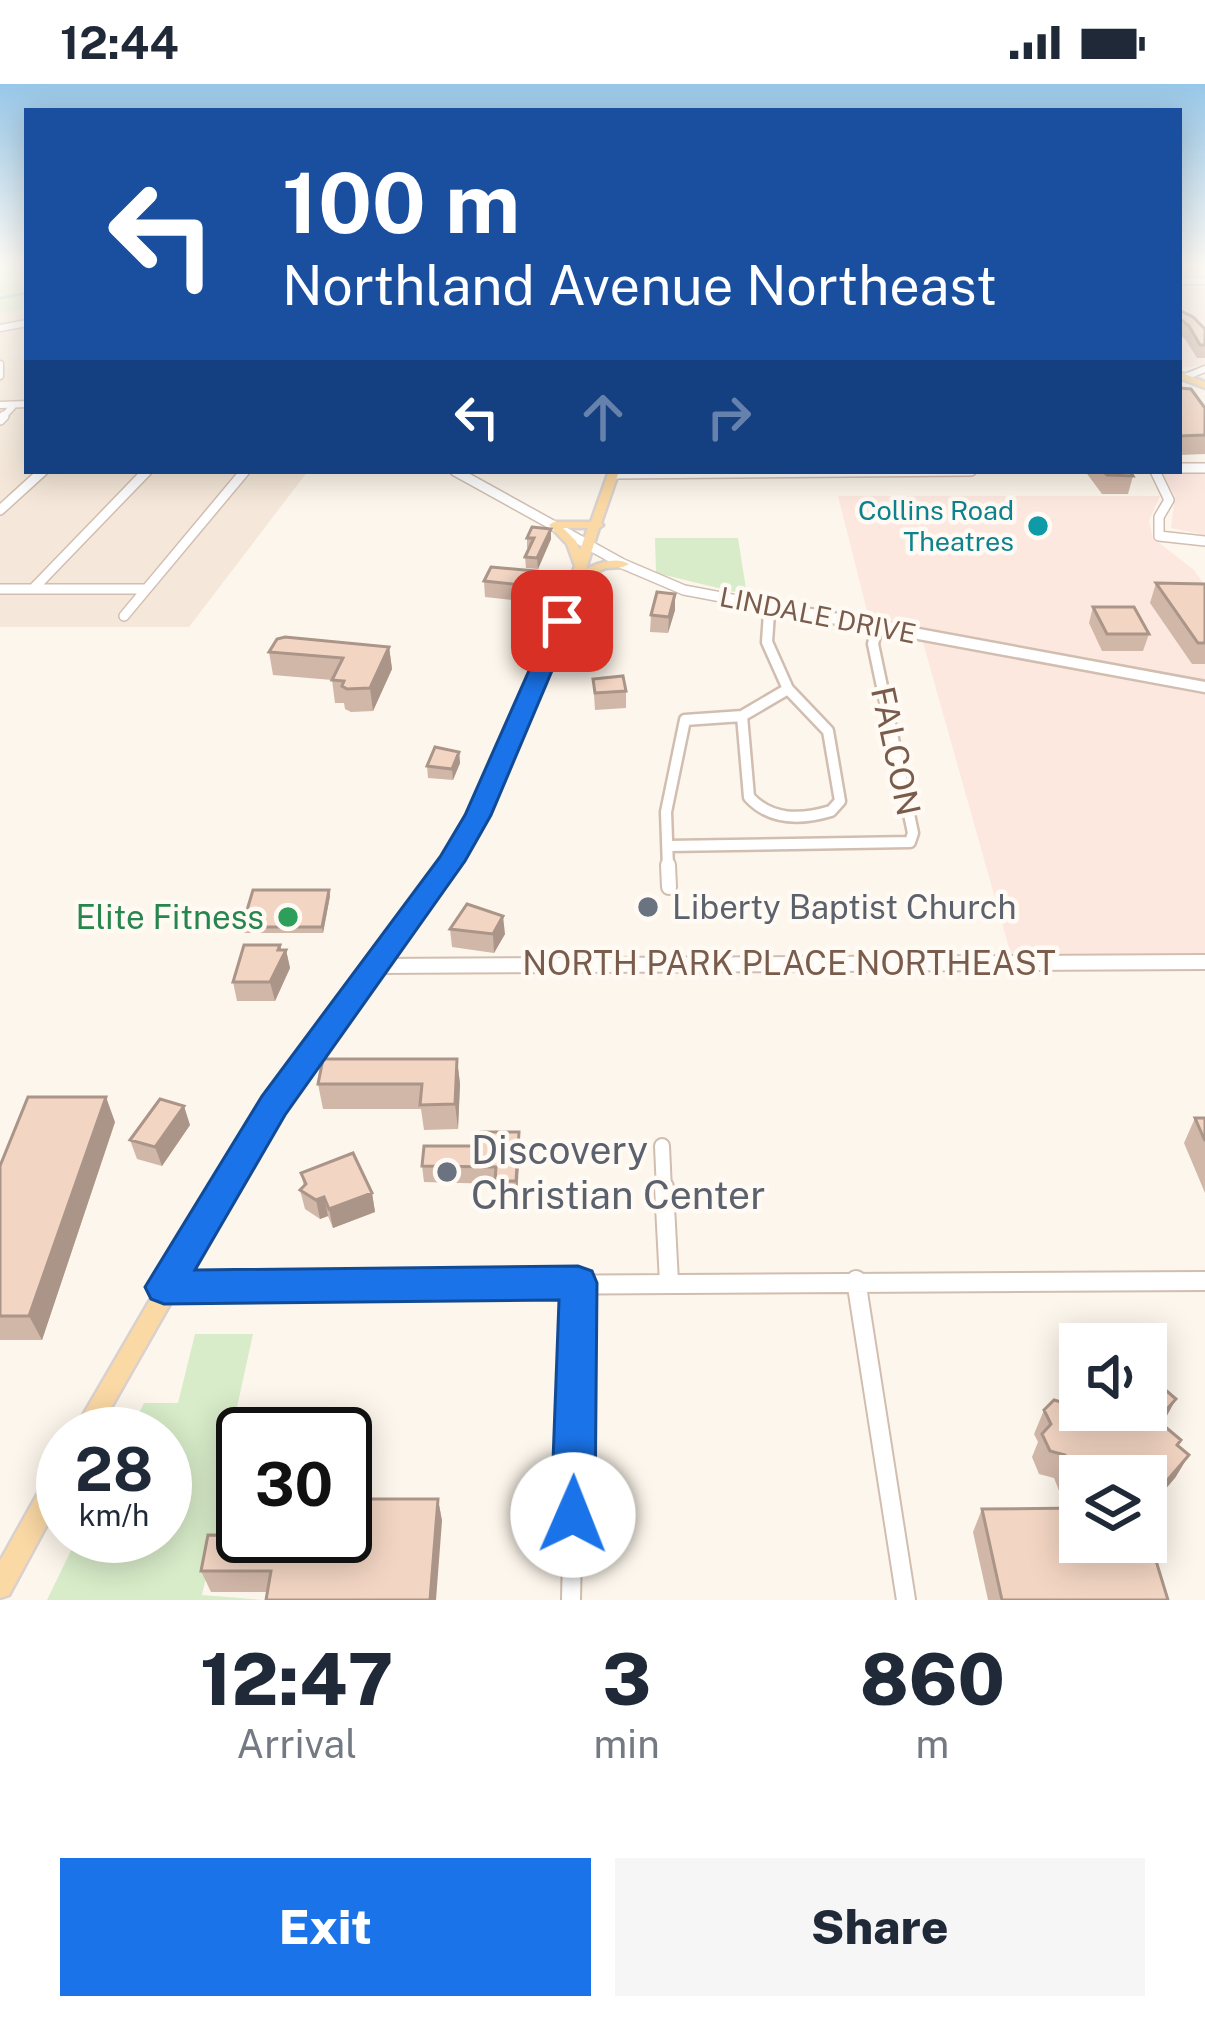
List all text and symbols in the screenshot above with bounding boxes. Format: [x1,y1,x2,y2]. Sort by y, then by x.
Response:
text: 12:44 [60,16,179,69]
text: 100 m [282,153,520,252]
icon: left [84,156,240,312]
text: Northland Avenue Northeast [282,254,997,317]
icon: left [444,384,510,450]
icon: ahead [570,384,636,450]
icon: right [696,384,762,450]
place label: Collins Road Theatres [858,494,1014,557]
marker: Collins Road Theatres [1025,513,1051,539]
pin [511,570,613,672]
street label: LINDALE DRIVE [717,580,919,650]
icon: arrive [529,588,595,654]
street label: FALCON [864,683,928,819]
place label: Liberty Baptist Church [672,888,1017,926]
marker: Liberty Baptist Church [635,894,661,920]
place label: Elite Fitness [75,898,264,936]
marker: Elite Fitness [275,904,301,930]
street label: NORTH PARK PLACE NORTHEAST [522,944,1056,982]
place label: Discovery Christian Center [471,1127,765,1218]
marker: Discovery Christian Center [434,1159,460,1185]
map controls [1059,1323,1167,1563]
button: sound [1059,1323,1167,1431]
speed limit sign: 30 [216,1407,372,1563]
text: 28 [75,1434,153,1505]
position arrow [510,1452,636,1578]
button: layers [1059,1455,1167,1563]
text: km/h [79,1497,149,1533]
text: 12:47 [200,1637,393,1721]
text: 3 [602,1637,651,1721]
text: 860 [860,1637,1005,1721]
text: Arrival [237,1721,357,1767]
text: min [594,1721,660,1767]
text: m [915,1721,949,1767]
button: Exit [60,1858,591,1996]
button: Share [615,1858,1145,1996]

